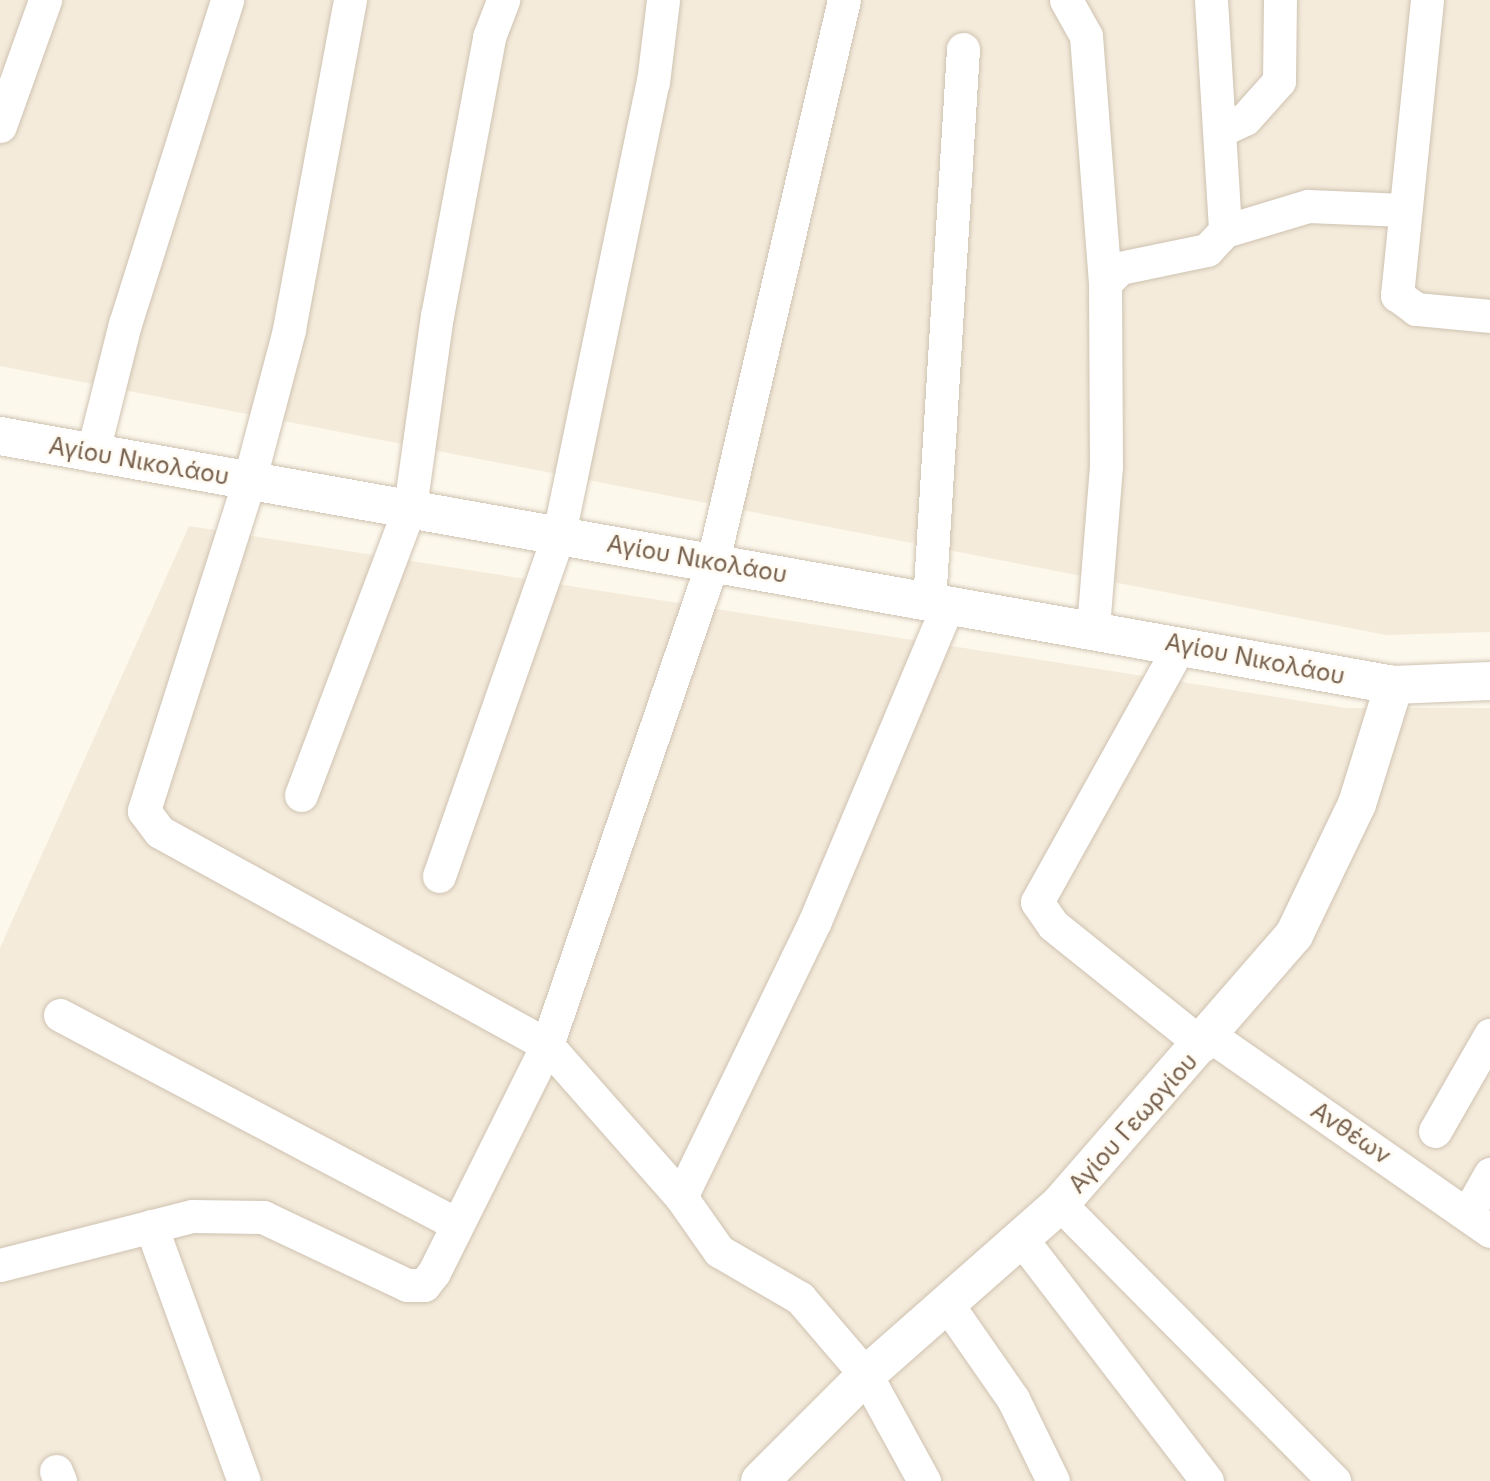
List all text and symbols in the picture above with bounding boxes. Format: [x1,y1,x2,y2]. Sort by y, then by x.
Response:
street label: Αγίου Νικολάου [47,431,231,491]
street label: Αγίου Νικολάου [605,529,789,589]
street label: Αγίου Νικολάου [1163,627,1347,691]
street label: Αγίου Γεωργίου [1063,1047,1203,1199]
street label: Ανθέων [1306,1096,1396,1170]

